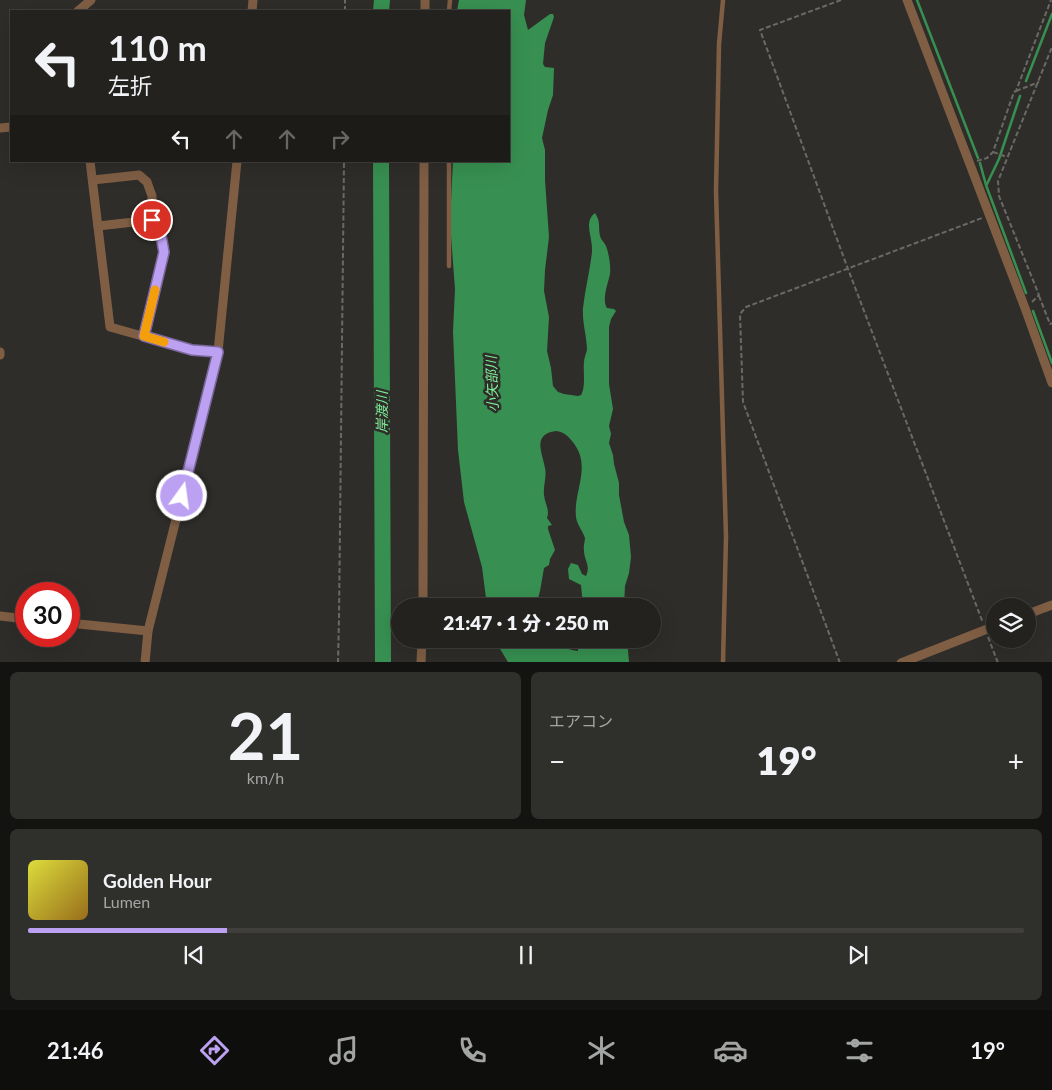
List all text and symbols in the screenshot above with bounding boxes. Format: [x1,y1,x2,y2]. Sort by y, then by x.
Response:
text: 110 m [108,26,207,68]
icon: left [25,30,90,95]
text: 左折 [108,72,152,99]
icon: left [167,125,195,153]
icon: ahead [220,125,248,153]
icon: ahead [273,125,301,153]
icon: right [326,125,354,153]
pin [131,199,173,241]
icon: arrive [138,206,166,234]
water label: 小矢部川 [482,354,501,412]
water label: 岸渡川 [373,389,390,433]
position arrow [155,469,207,521]
speed limit sign: 30 [15,582,80,647]
map controls [986,598,1036,648]
button: layers [986,598,1036,648]
text: 21:47 · 1 分 · 250 m [443,611,609,634]
text: 21 [228,696,303,774]
text: エアコン [549,711,613,730]
text: 19° [757,737,816,783]
text: − [549,744,565,778]
text: + [1008,744,1024,778]
text: km/h [247,768,284,787]
text: Golden Hour [103,869,212,892]
text: Lumen [103,892,150,911]
icon: previous [180,941,208,969]
icon: pause [512,941,540,969]
icon: next [844,941,872,969]
icon: directions [197,1033,232,1068]
icon: music [326,1033,361,1068]
icon: phone [455,1033,490,1068]
icon: climate [584,1033,619,1068]
icon: car [713,1033,748,1068]
icon: filters [842,1033,877,1068]
text: 21:46 [47,1037,104,1064]
text: 19° [970,1037,1005,1064]

